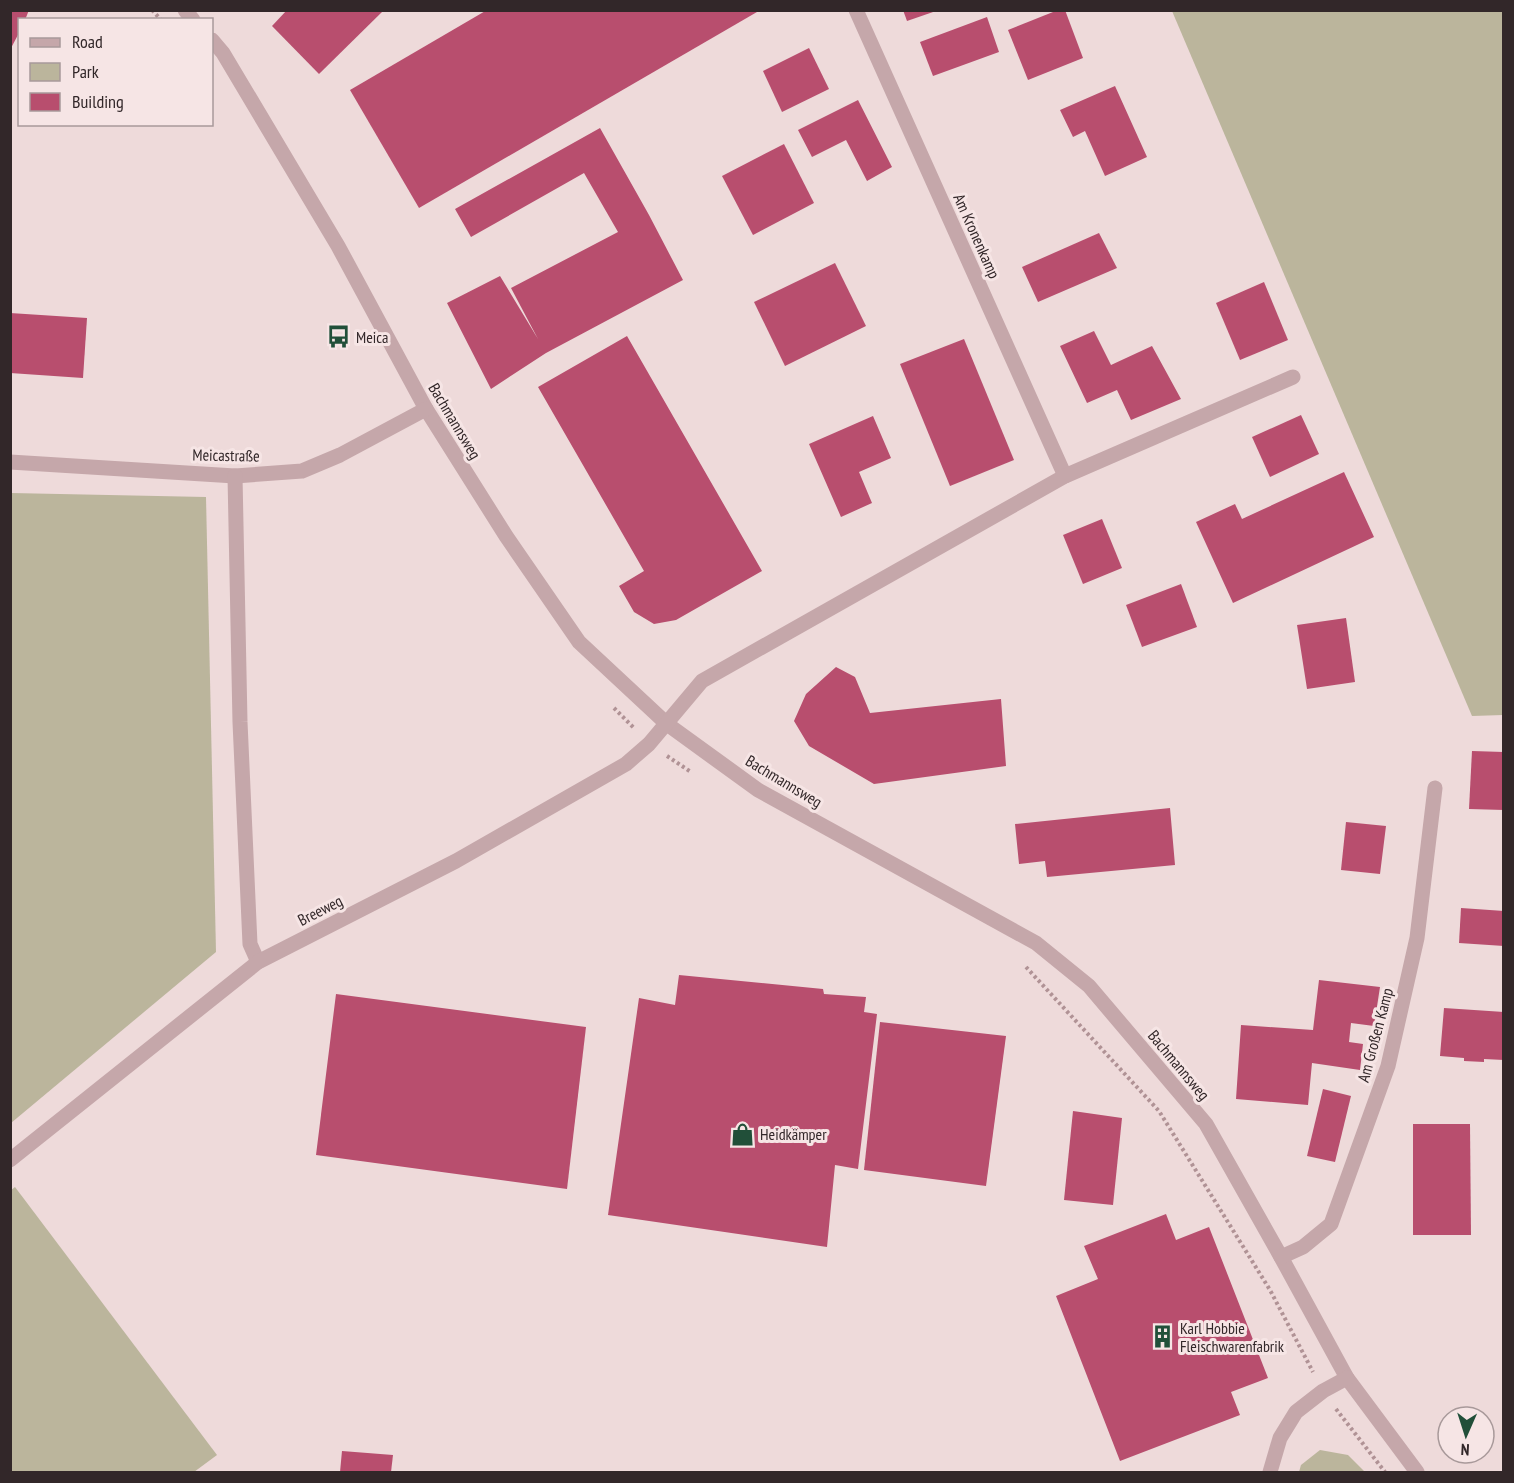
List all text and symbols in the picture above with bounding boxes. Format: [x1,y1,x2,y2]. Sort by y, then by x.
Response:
legend [18,18,213,126]
text: Road [72,30,103,53]
text: Park [72,60,99,83]
text: Building [72,90,124,113]
street label: Am Kronenkamp [949,190,1005,282]
bus stop icon: Meica [325,324,351,350]
place label: Meica [356,327,388,347]
street label: Bachmannsweg [424,379,486,463]
street label: Meicastraße [192,444,260,466]
street label: Bachmannsweg [742,750,826,812]
street label: Breeweg [294,890,346,930]
street label: Am Großen Kamp [1353,986,1397,1084]
street label: Bachmannsweg [1144,1026,1214,1104]
shop icon: Heidkämper [729,1121,755,1147]
place label: Heidkämper [760,1124,827,1144]
place label: Karl Hobbie Fleischwarenfabrik [1180,1318,1285,1356]
building icon: Karl Hobbie Fleischwarenfabrik [1149,1324,1175,1350]
north arrow [1436,1405,1496,1465]
text: N [1460,1440,1470,1460]

